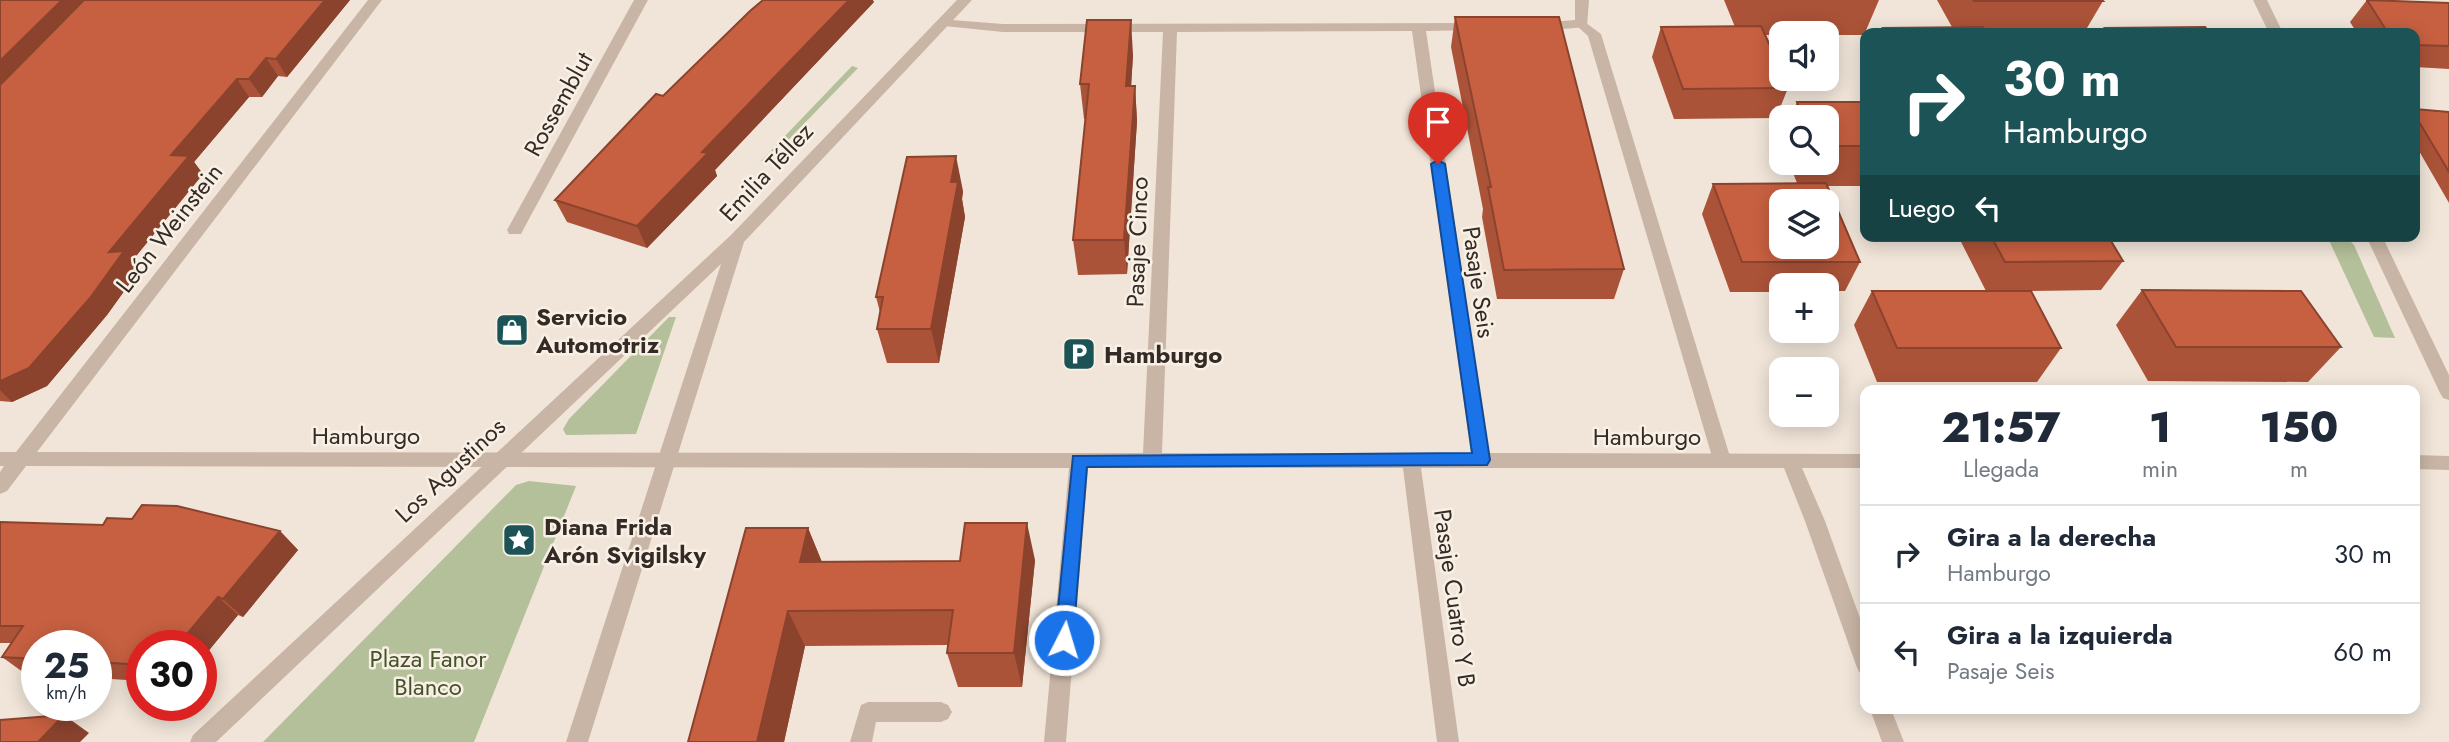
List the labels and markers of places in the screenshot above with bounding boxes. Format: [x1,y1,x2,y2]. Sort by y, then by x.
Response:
pin [1408,92,1468,164]
place label: Servicio Automotriz [535,299,660,362]
shop icon: Servicio Automotriz [493,311,531,349]
parking icon: Hamburgo [1060,335,1098,373]
place label: Hamburgo [1104,337,1222,372]
place label: Diana Frida Arón Svigilsky [543,509,706,572]
place icon: Diana Frida Arón Svigilsky [500,521,538,559]

